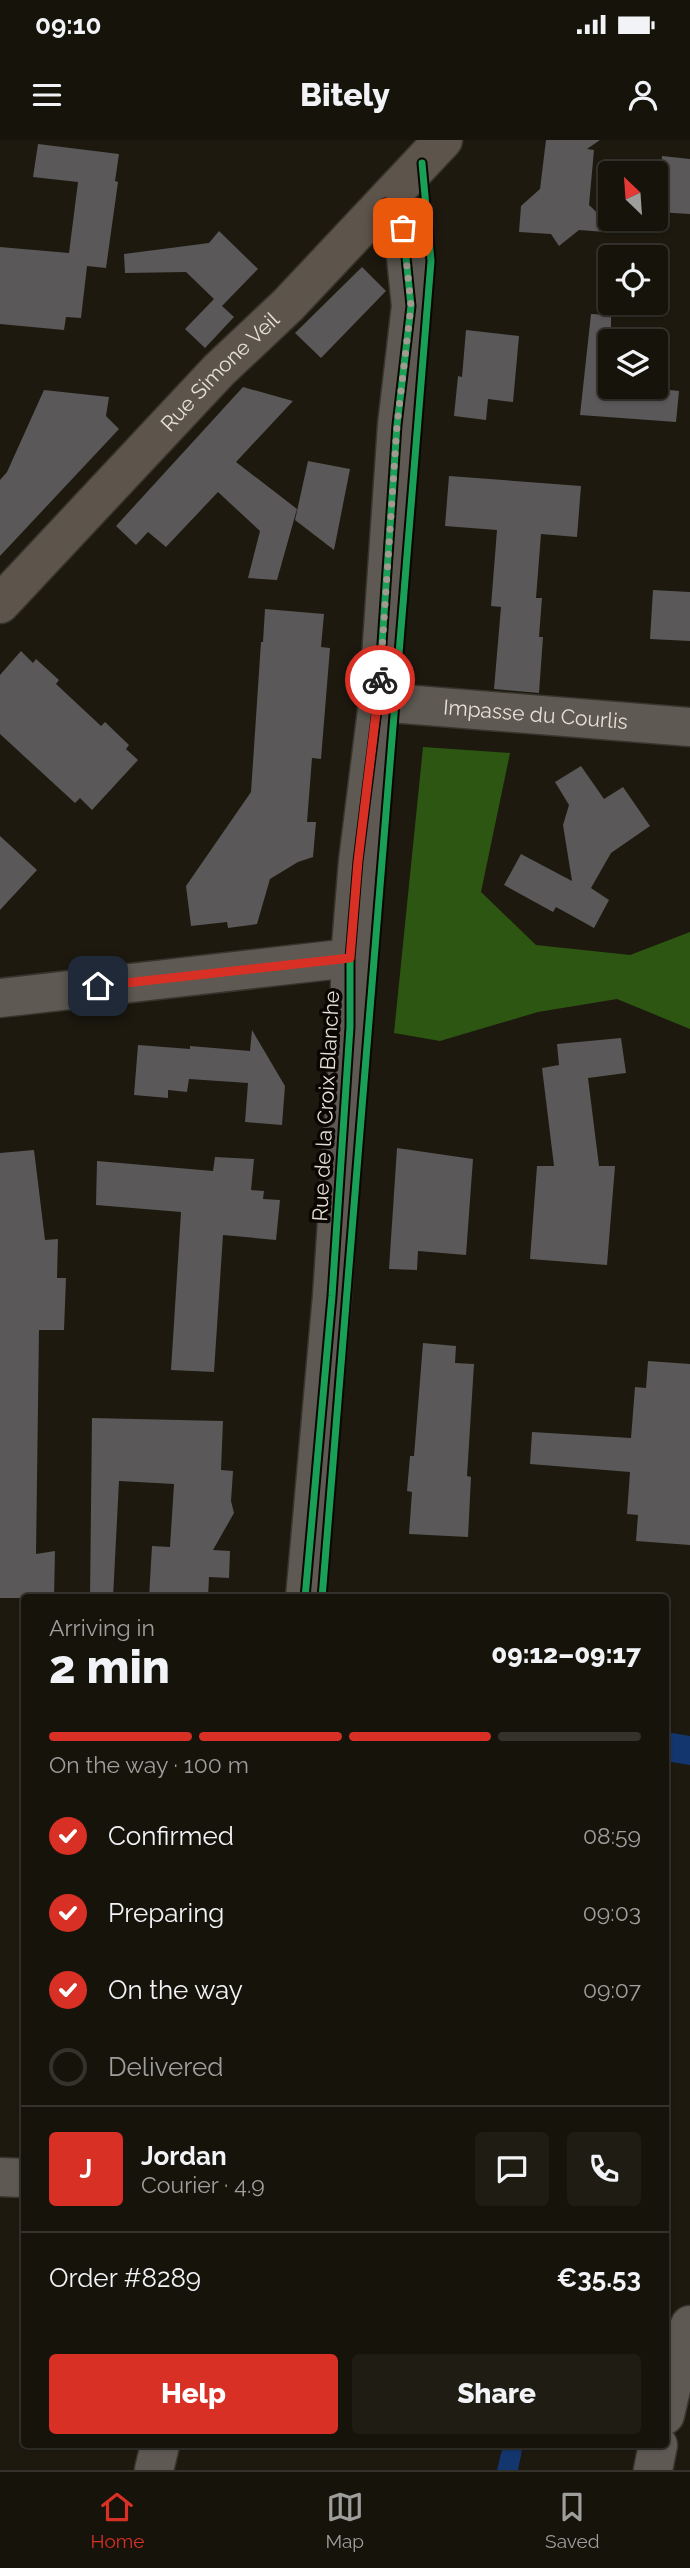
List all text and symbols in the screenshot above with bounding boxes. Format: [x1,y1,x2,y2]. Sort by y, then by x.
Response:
text: 09:10 [35,10,102,40]
icon: menu [28,76,66,114]
text: Bitely [300,76,390,113]
icon: person [624,76,662,114]
north arrow [598,161,668,231]
map controls [598,161,668,399]
pin [373,198,433,258]
icon: bag [384,209,422,247]
button: locate [598,245,668,315]
street label: Rue Simone Veil [155,307,284,436]
button: layers [598,329,668,399]
courier [345,645,415,715]
icon: bike [361,661,399,699]
street label: Impasse du Courlis [442,694,629,734]
pin [68,956,128,1016]
icon: home [79,967,117,1005]
street label: Rue de la Croix Blanche [307,990,344,1222]
text: Arriving in [49,1614,155,1641]
text: 09:12–09:17 [491,1639,641,1669]
text: 2 min [49,1640,170,1694]
text: On the way · 100 m [49,1751,249,1778]
icon: check [49,1817,87,1855]
text: Confirmed [108,1821,234,1851]
text: 08:59 [583,1822,641,1849]
icon: check [49,1894,87,1932]
text: Preparing [108,1898,224,1928]
text: 09:03 [583,1899,641,1926]
icon: check [49,1971,87,2009]
text: On the way [108,1975,243,2005]
text: 09:07 [583,1976,641,2003]
text: Delivered [108,2052,223,2082]
button: chat [475,2132,549,2206]
button: phone [567,2132,641,2206]
text: Jordan [141,2141,227,2171]
text: J [80,2154,92,2184]
text: Courier · 4.9 [141,2171,265,2198]
text: Order #8289 [49,2263,201,2293]
text: €35.53 [557,2263,641,2293]
button: Help [49,2354,338,2434]
button: Share [352,2354,641,2434]
tab: Home [91,2488,144,2552]
tab: Map [325,2488,364,2552]
tab: Saved [545,2488,599,2552]

